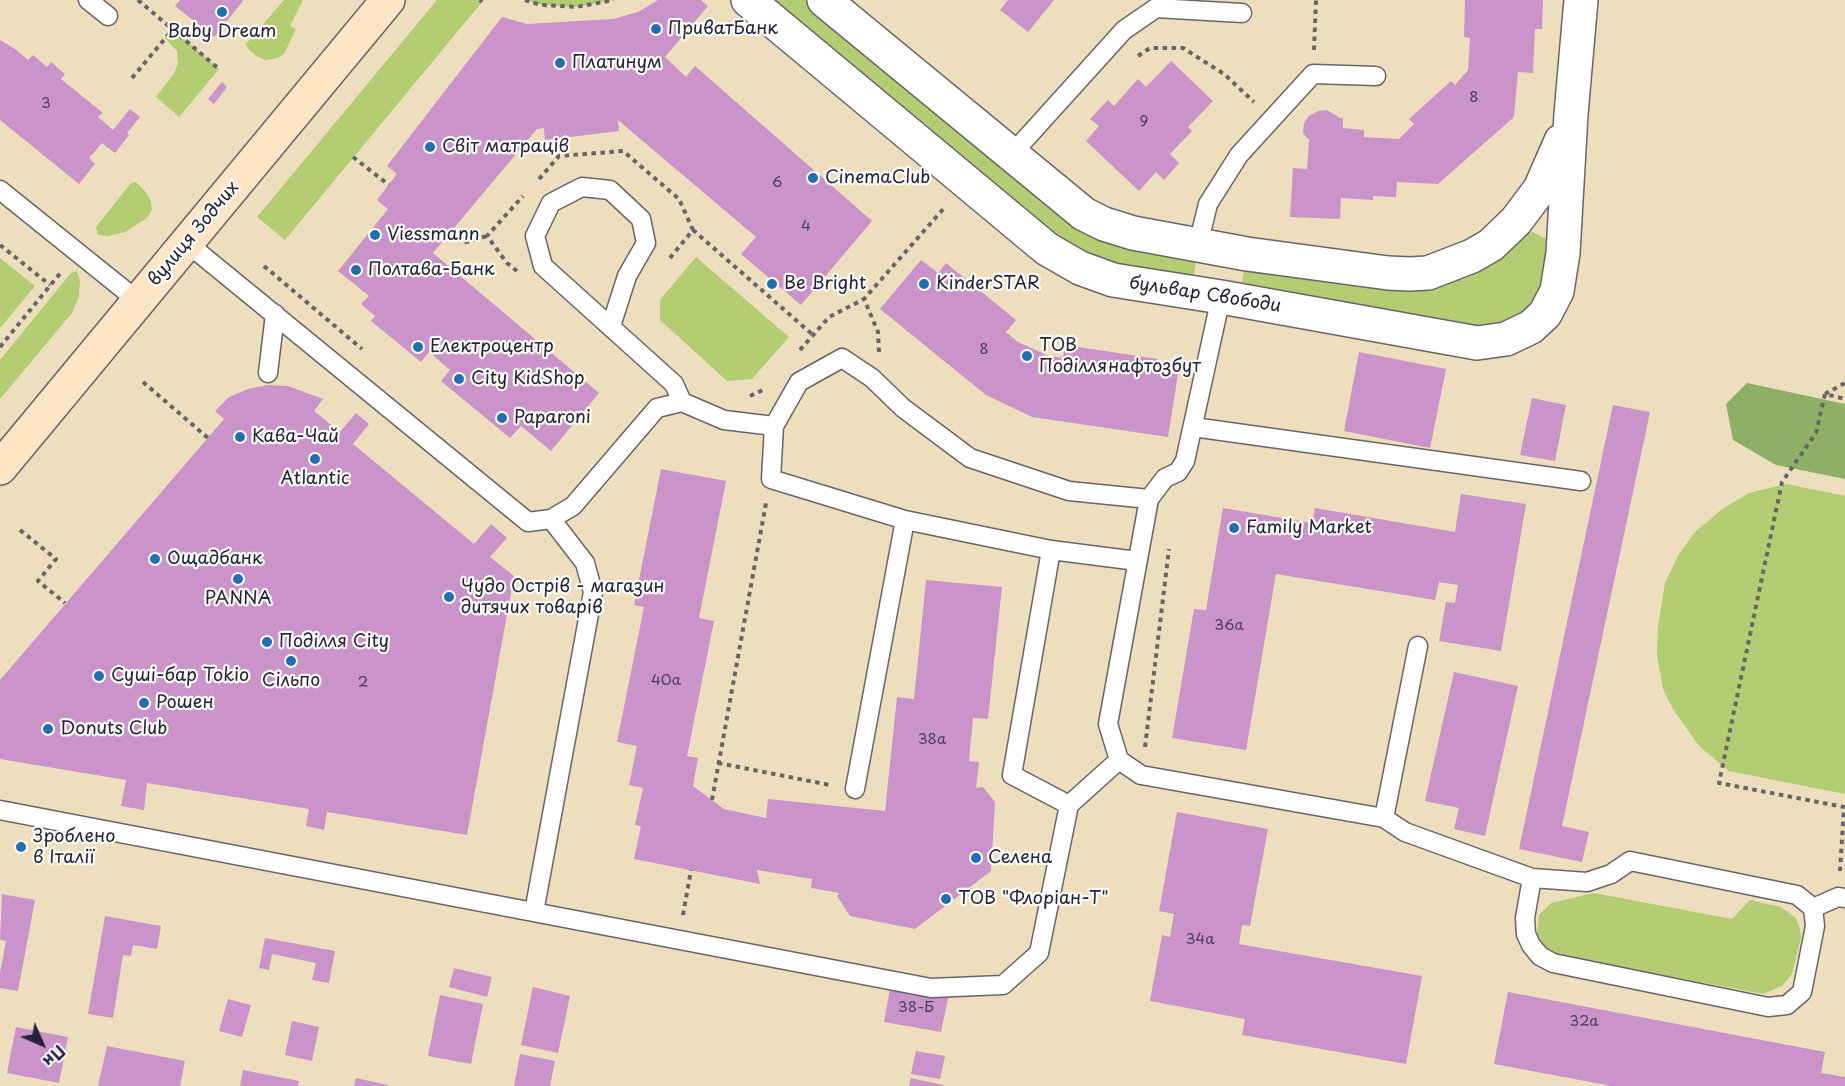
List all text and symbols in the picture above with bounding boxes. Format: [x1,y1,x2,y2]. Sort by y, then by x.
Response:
marker: Baby Dream [215,5,229,19]
place label: ПриватБанк [668,18,778,40]
place label: Baby Dream [168,21,276,43]
marker: ПриватБанк [649,22,663,36]
place label: Платинум [572,52,662,74]
marker: Платинум [553,56,567,70]
house number: 8 [1469,89,1479,107]
house number: 3 [41,95,51,113]
house number: 9 [1140,113,1148,131]
place label: Світ матраців [442,136,569,158]
marker: Світ матраців [423,140,437,154]
place label: CinemaClub [825,167,930,189]
marker: CinemaClub [806,171,820,185]
house number: 6 [772,174,782,192]
street label: вулиця Зодчих [144,177,244,291]
house number: 4 [801,218,811,236]
place label: Viessmann [387,224,480,246]
marker: Viessmann [368,228,382,242]
place label: Полтава-Банк [368,259,495,281]
marker: Полтава-Банк [349,263,363,277]
street label: бульвар Свободи [1128,272,1282,318]
place label: Be Bright [784,273,866,295]
place label: KinderSTAR [936,273,1040,295]
marker: Be Bright [765,277,779,291]
marker: KinderSTAR [917,277,931,291]
place label: ТОВ Поділлянафтозбут [1039,335,1201,378]
place label: Електроцентр [430,336,554,358]
marker: Електроцентр [411,340,425,354]
house number: 8 [979,341,989,359]
marker: ТОВ Поділлянафтозбут [1020,349,1034,363]
place label: City KidShop [471,368,585,390]
marker: City KidShop [452,372,466,386]
place label: Paparoni [514,407,591,429]
marker: Paparoni [495,411,509,425]
place label: Кава-Чай [252,426,339,448]
marker: Кава-Чай [233,430,247,444]
marker: Atlantic [308,452,322,466]
place label: Atlantic [281,468,349,490]
place label: Family Market [1246,517,1372,539]
marker: Family Market [1227,521,1241,535]
place label: Ощадбанк [167,548,263,570]
marker: Ощадбанк [148,552,162,566]
marker: PANNA [231,572,245,586]
place label: Чудо Острів - магазин дитячих товарів [461,576,664,618]
place label: PANNA [204,588,272,610]
marker: Чудо Острів - магазин дитячих товарів [442,590,456,604]
house number: 36а [1214,617,1244,635]
place label: Поділля City [279,631,389,653]
marker: Поділля City [260,635,274,649]
marker: Сільпо [284,654,298,668]
place label: Суші-бар Tokio [111,665,249,687]
marker: Суші-бар Tokio [92,669,106,683]
place label: Сільпо [262,670,320,692]
house number: 40а [651,672,681,690]
house number: 2 [358,674,368,692]
place label: Рошен [156,692,214,714]
marker: Рошен [137,696,151,710]
place label: Donuts Club [60,718,167,740]
marker: Donuts Club [41,722,55,736]
house number: 38а [918,731,946,749]
place label: Зроблено в Італії [33,826,115,868]
marker: Зроблено в Італії [14,840,28,854]
place label: Селена [988,847,1052,869]
marker: Селена [969,851,983,865]
place label: ТОВ "Флоріан-Т" [958,888,1109,910]
marker: ТОВ "Флоріан-Т" [939,892,953,906]
house number: 34а [1185,931,1215,949]
house number: 38-Б [898,999,934,1017]
house number: 32а [1569,1013,1599,1031]
north arrow [12,1014,72,1074]
text: Пн [38,1040,71,1073]

